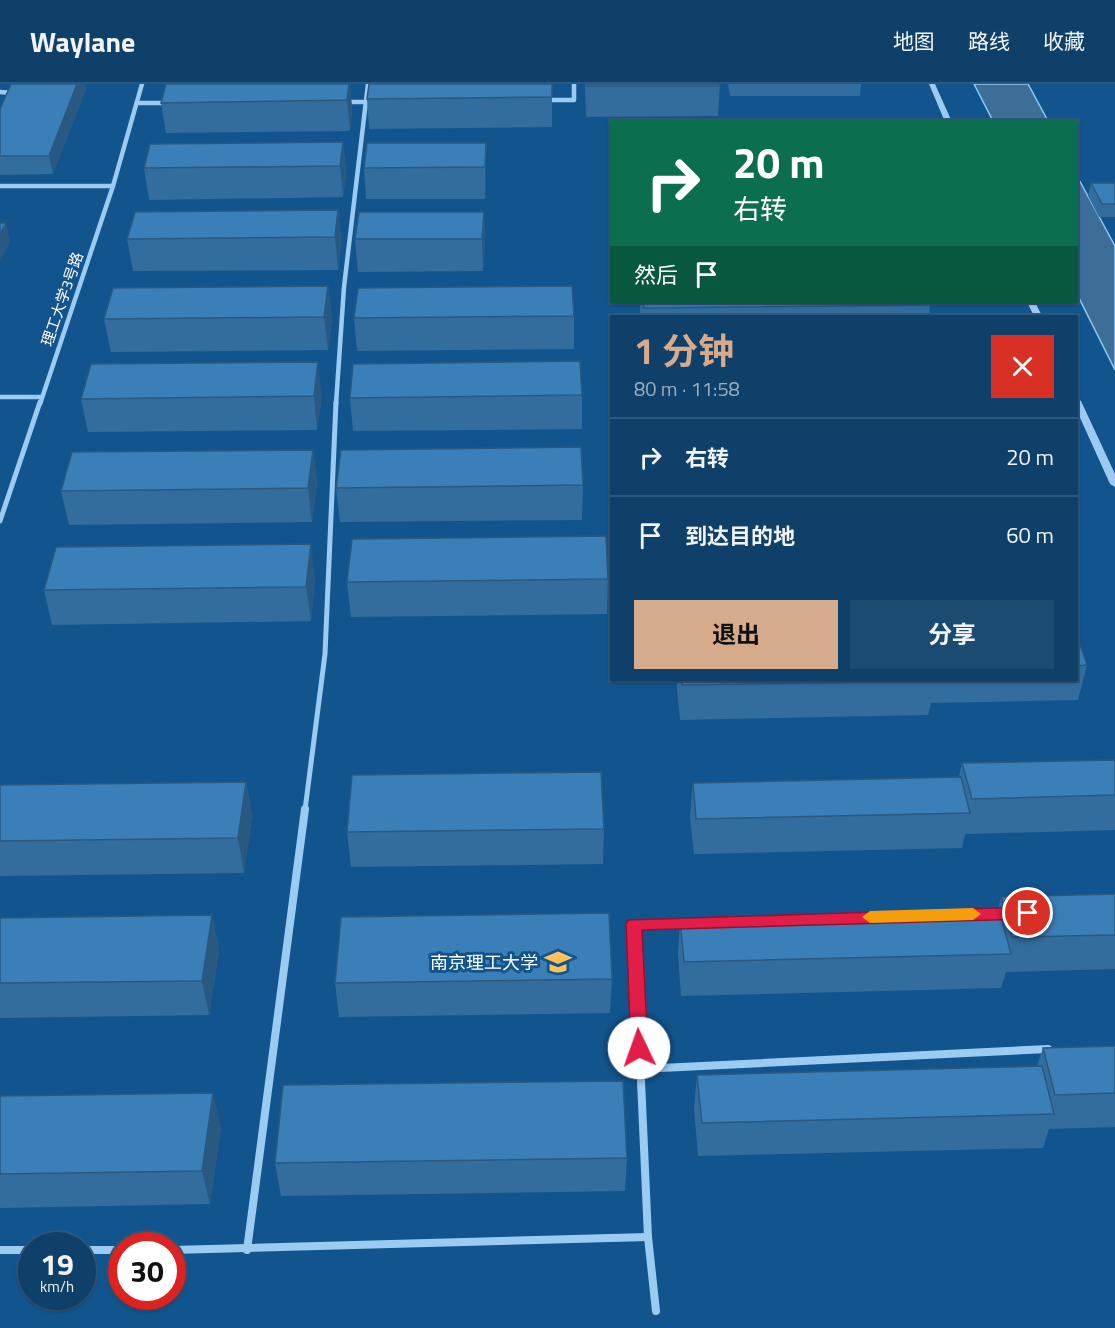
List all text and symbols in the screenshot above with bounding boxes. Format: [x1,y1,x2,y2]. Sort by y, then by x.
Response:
text: Waylane [30,20,135,63]
text: 地图 [893,25,935,57]
text: 路线 [968,25,1010,57]
text: 收藏 [1043,25,1085,57]
text: 20 m [733,130,825,194]
icon: right [634,144,712,222]
text: 右转 [733,188,787,229]
street label: 理工大学3号路 [35,249,89,349]
text: 然后 [634,258,678,292]
icon: arrive [690,258,723,291]
text: 1 分钟 [634,323,734,378]
button: close [991,335,1054,398]
text: 80 m · 11:58 [634,373,740,404]
text: 20 m [1006,440,1054,474]
icon: right [634,441,667,474]
text: 右转 [685,441,729,475]
text: 60 m [1006,518,1054,552]
icon: arrive [634,519,667,552]
text: 到达目的地 [685,519,795,553]
button: 退出 [634,600,838,669]
button: 分享 [850,600,1054,669]
pin [1002,887,1053,938]
icon: arrive [1011,896,1044,929]
school or university icon: 南京理工大学 [543,947,573,977]
place label: 南京理工大学 [430,949,538,976]
position arrow [607,1016,671,1080]
speed limit sign: 30 [108,1232,186,1310]
text: 19 [40,1241,74,1287]
text: km/h [40,1275,74,1298]

